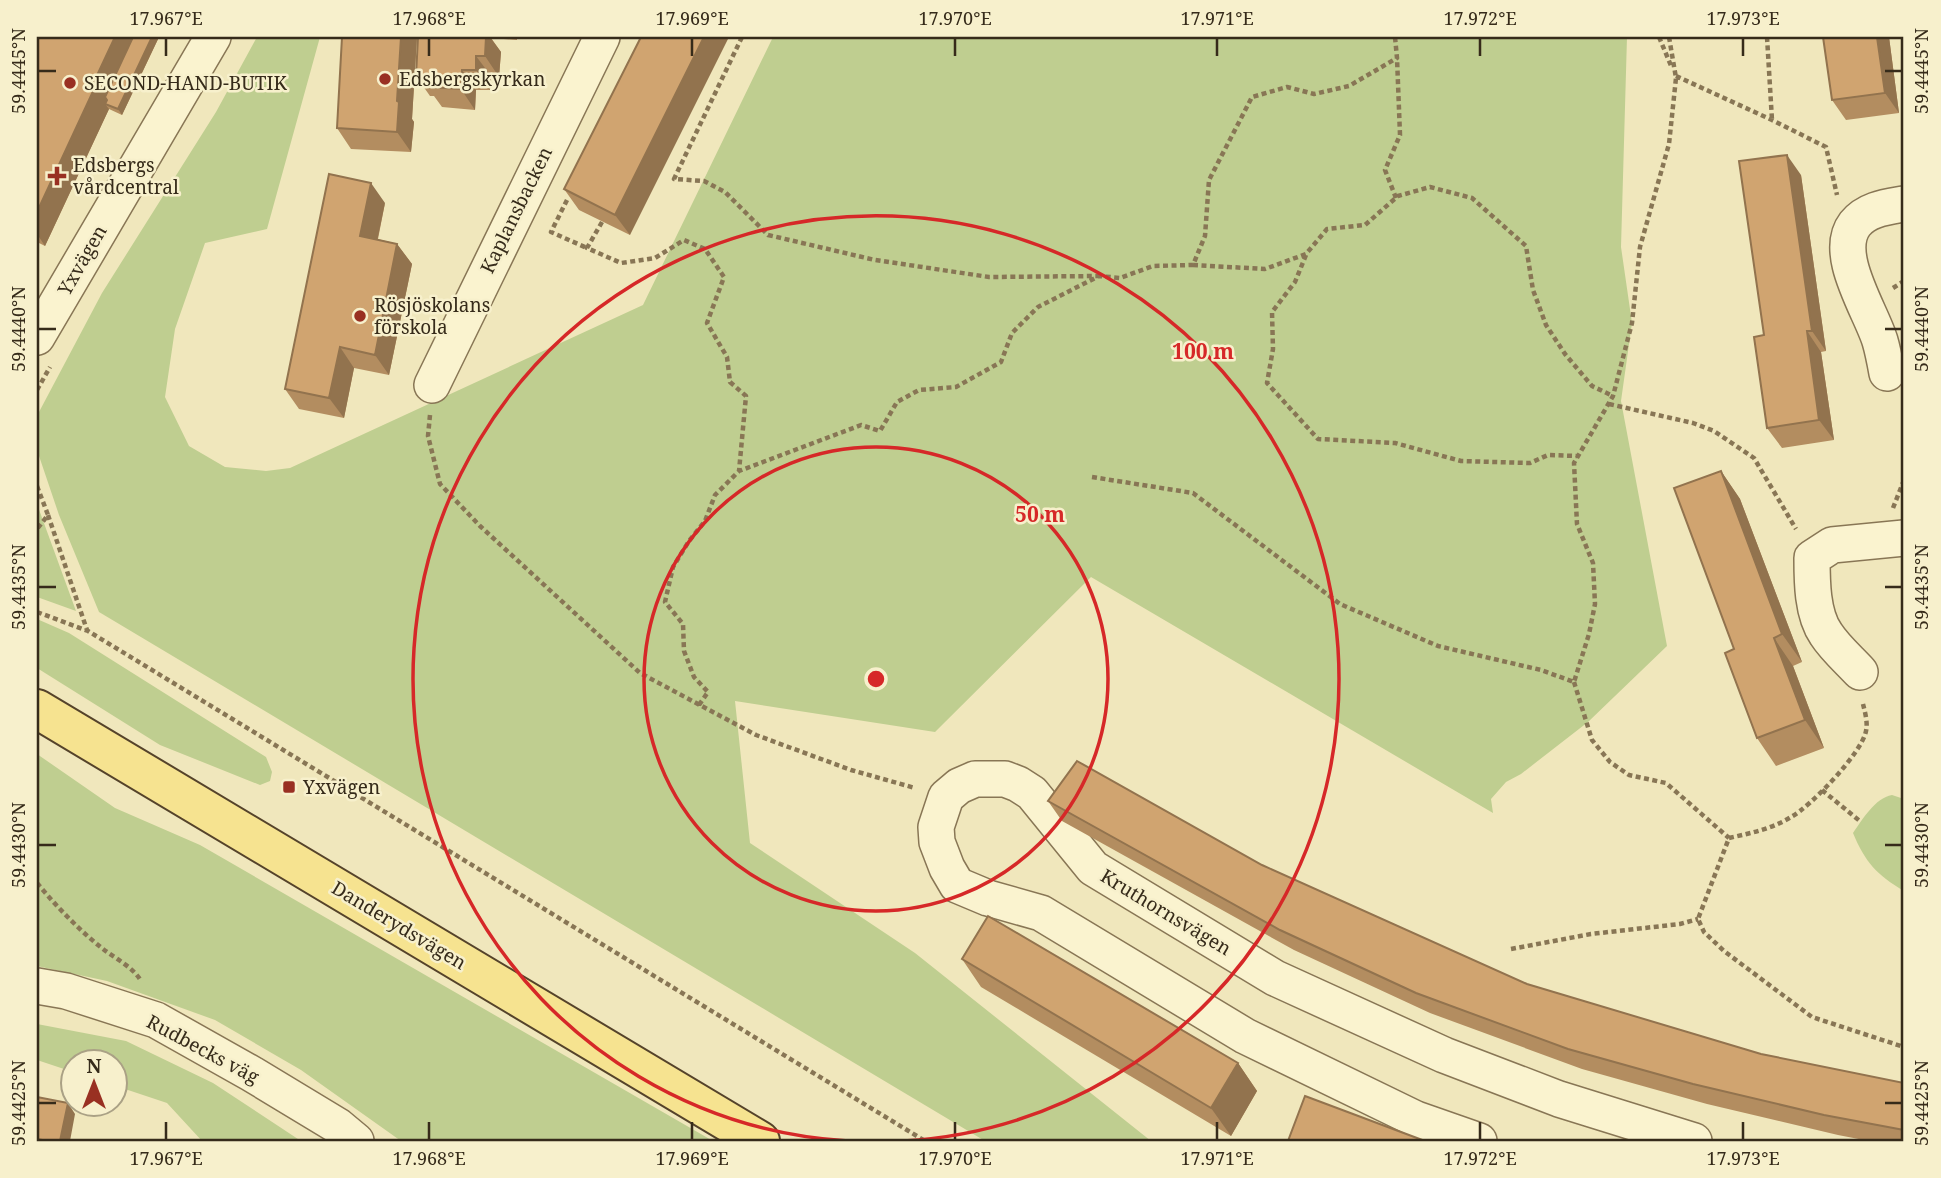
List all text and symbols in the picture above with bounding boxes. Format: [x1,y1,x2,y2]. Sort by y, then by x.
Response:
text: 17.967°E [129,6,203,30]
text: 17.968°E [392,6,466,30]
text: 17.969°E [655,6,729,30]
text: 17.970°E [918,6,992,30]
text: 17.971°E [1180,6,1254,30]
text: 17.972°E [1443,6,1517,30]
text: 17.973°E [1706,6,1780,30]
text: 59.4445°N [6,28,30,114]
text: 59.4445°N [1909,28,1933,114]
place label: Edsbergskyrkan [399,66,546,92]
place label: SECOND-HAND-BUTIK [84,70,287,96]
marker: Edsbergskyrkan [377,71,393,87]
marker: SECOND-HAND-BUTIK [62,75,78,91]
street label: Kaplansbacken [474,142,558,278]
place label: Edsbergs vårdcentral [73,152,179,200]
marker: Edsbergs vårdcentral [47,166,67,186]
street label: Yxvägen [51,220,113,301]
text: 59.4440°N [6,286,30,372]
text: 59.4440°N [1909,286,1933,372]
place label: Rösjöskolans förskola [374,292,490,340]
marker: Rösjöskolans förskola [352,308,368,324]
text: 100 m [1172,337,1234,365]
text: 50 m [1015,500,1065,528]
text: 59.4435°N [6,544,30,630]
text: 59.4435°N [1909,544,1933,630]
centre of rings [864,667,888,691]
place label: Yxvägen [302,774,380,800]
marker: Yxvägen [281,779,297,795]
text: 59.4430°N [6,802,30,888]
text: 59.4430°N [1909,802,1933,888]
street label: Kruthornsvägen [1096,863,1236,961]
street label: Danderydsvägen [327,874,471,976]
street label: Rudbecks väg [142,1008,264,1090]
north arrow [60,1048,130,1118]
text: N [87,1053,102,1079]
text: 59.4425°N [6,1060,30,1146]
text: 59.4425°N [1909,1060,1933,1146]
text: 17.967°E [129,1146,203,1170]
text: 17.968°E [392,1146,466,1170]
text: 17.969°E [655,1146,729,1170]
text: 17.970°E [918,1146,992,1170]
text: 17.971°E [1180,1146,1254,1170]
text: 17.972°E [1443,1146,1517,1170]
text: 17.973°E [1706,1146,1780,1170]

